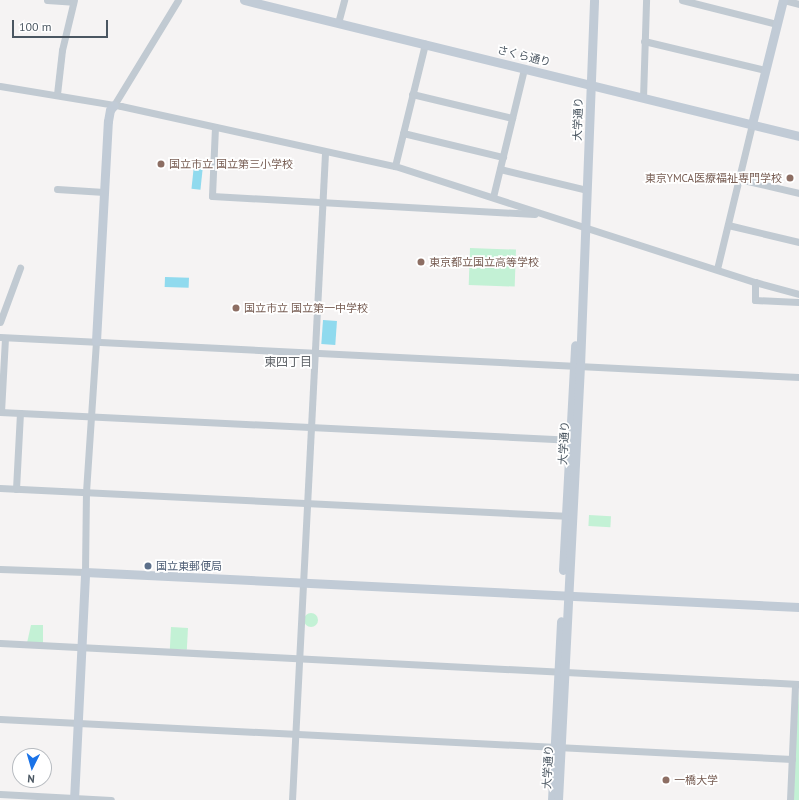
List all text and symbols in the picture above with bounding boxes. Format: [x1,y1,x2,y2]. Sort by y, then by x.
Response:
scale bar [14,12,110,38]
text: 100 m [19,19,52,34]
street label: さくら通り [496,43,552,69]
street label: 大学通り [571,97,585,141]
place label: 国立市立 国立第三小学校 [169,157,293,171]
marker: 国立市立 国立第三小学校 [156,159,166,169]
place label: 東京YMCA医療福祉専門学校 [645,171,782,185]
marker: 東京YMCA医療福祉専門学校 [785,173,795,183]
place label: 東京都立国立高等学校 [429,255,539,269]
marker: 東京都立国立高等学校 [416,257,426,267]
place label: 国立市立 国立第一中学校 [244,301,368,315]
marker: 国立市立 国立第一中学校 [231,303,241,313]
district label: 東四丁目 [264,355,312,369]
street label: 大学通り [556,421,572,465]
place label: 国立東郵便局 [156,559,222,573]
marker: 国立東郵便局 [143,561,153,571]
street label: 大学通り [540,745,556,789]
north arrow [12,748,52,788]
text: N [27,772,35,786]
place label: 一橋大学 [674,773,718,787]
marker: 一橋大学 [661,775,671,785]

